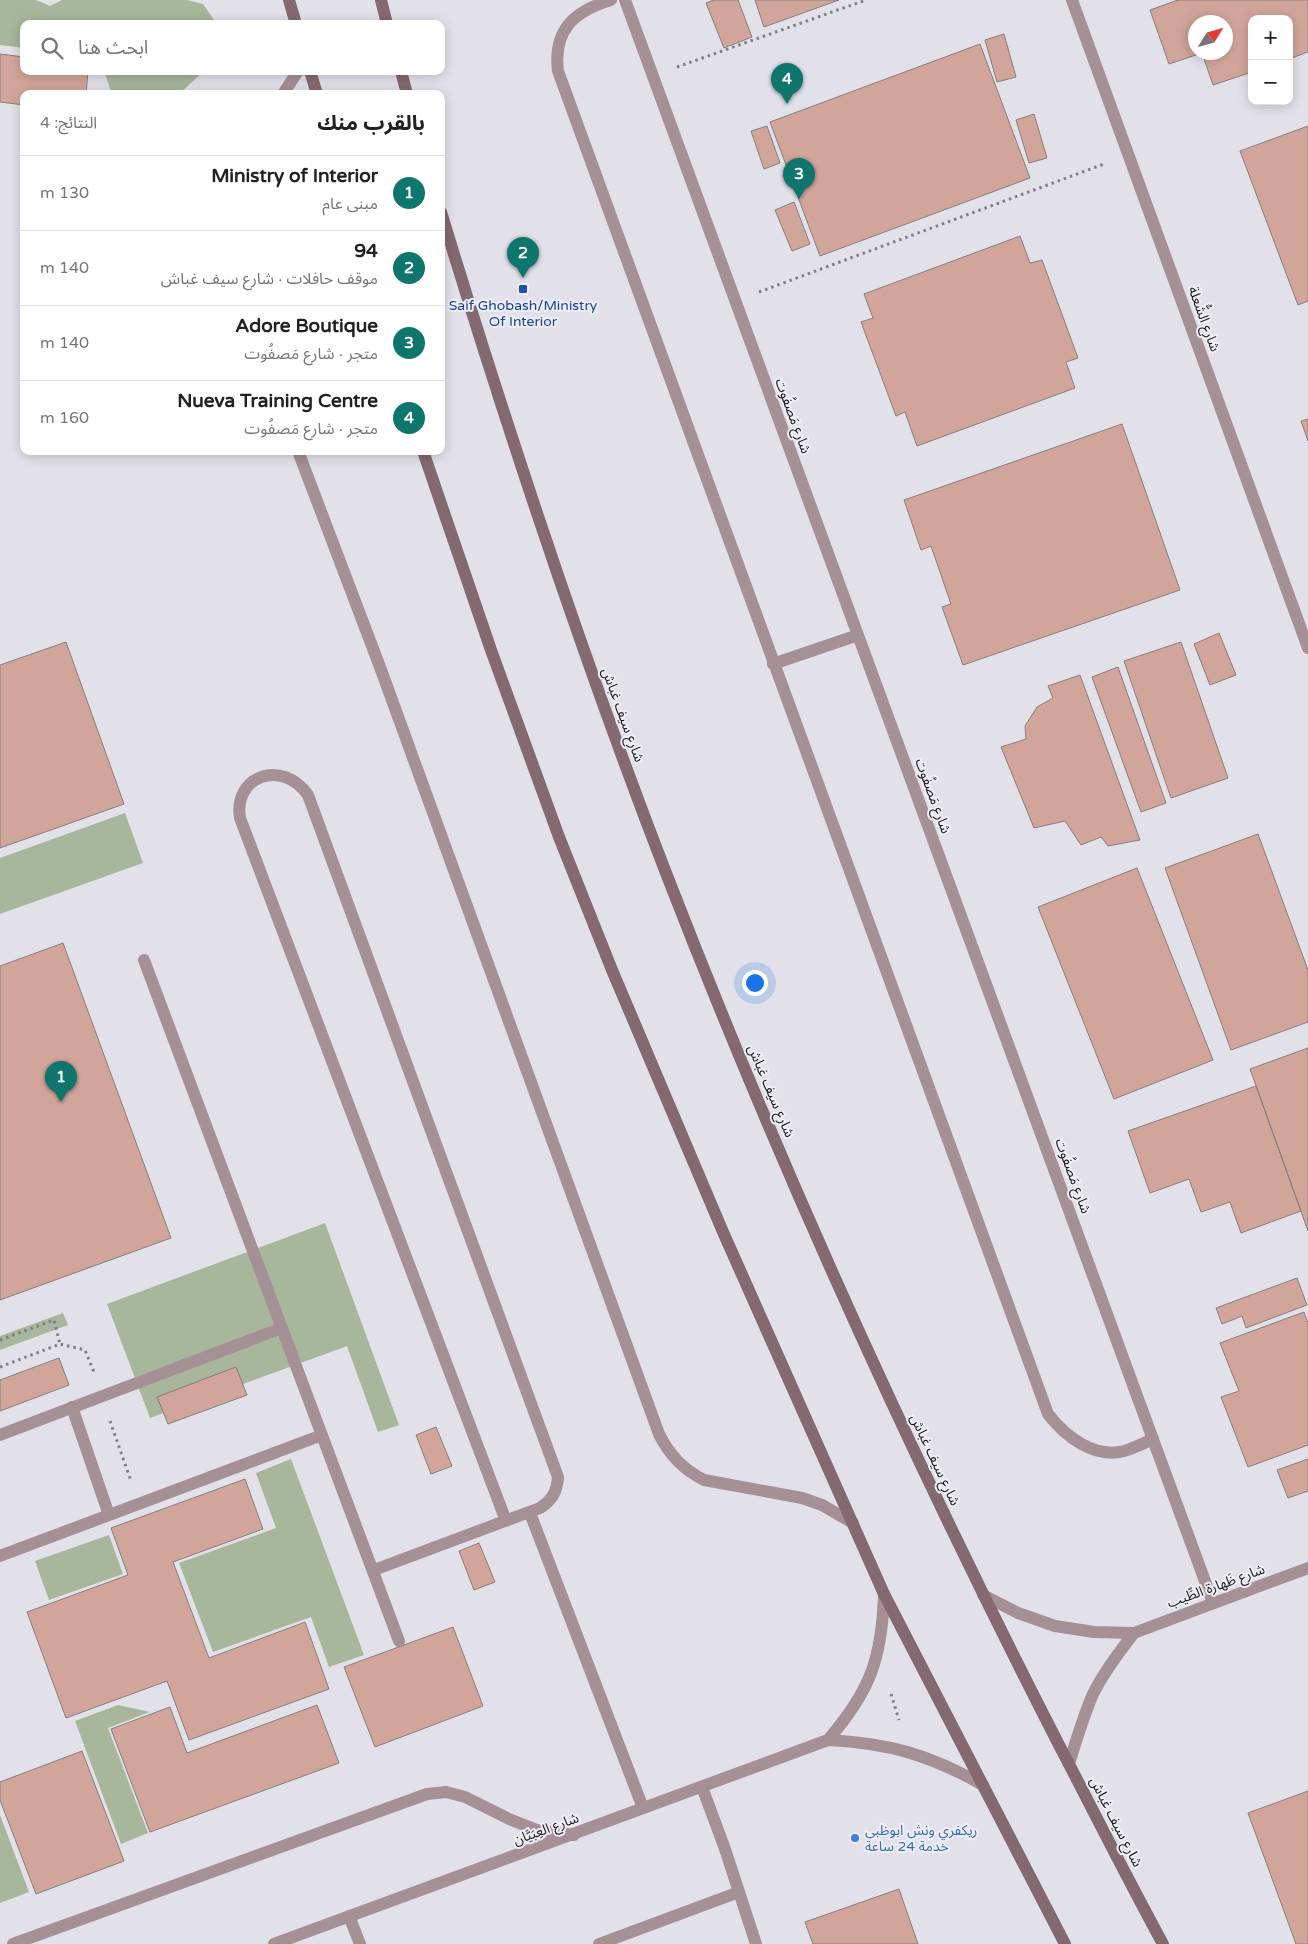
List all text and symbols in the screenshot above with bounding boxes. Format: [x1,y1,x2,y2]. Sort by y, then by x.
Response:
north arrow [1188,15,1233,60]
map controls [1248,15,1293,105]
button: + [1248,15,1293,60]
search box [20,20,445,75]
icon: search [38,34,66,62]
text: ابحث هنا [78,37,148,59]
button: − [1248,60,1293,105]
pin: 4 [771,63,803,104]
text: بالقرب منك [317,111,425,136]
text: النتائج: 4 [40,113,97,133]
pin: 3 [783,158,815,199]
text: Ministry of Interior [211,165,378,187]
text: 130 m [40,183,89,203]
text: 1 [404,183,414,203]
text: مبنى عام [322,194,378,214]
pin: 2 [507,237,539,278]
text: 94 [354,240,378,262]
text: 140 m [40,258,89,278]
text: 2 [404,258,414,278]
text: موقف حافلات · شارع سيف غباش [161,269,378,289]
marker: Saif Ghobash/Ministry Of Interior [517,283,529,295]
street label: شارع الشُّعلة [1182,283,1228,355]
place label: Saif Ghobash/Ministry Of Interior [449,297,598,330]
text: Adore Boutique [235,315,378,337]
text: 140 m [40,333,89,353]
text: 3 [404,333,414,353]
text: متجر · شارع مَصفُوت [244,344,378,364]
street label: شارع مَصفُوت [770,376,816,457]
text: Nueva Training Centre [177,390,378,412]
text: 160 m [40,408,89,428]
text: 4 [404,408,414,428]
text: متجر · شارع مَصفُوت [244,419,378,439]
street label: شارع سيف غباش [596,666,648,765]
street label: شارع مَصفُوت [910,756,956,837]
your location [742,970,768,996]
street label: شارع سيف غباش [742,1042,798,1141]
pin: 1 [45,1061,77,1102]
street label: شارع مَصفُوت [1050,1136,1096,1217]
street label: شارع سيف غباش [905,1412,964,1509]
street label: شارع ظَهارة الطِّيب [1165,1560,1268,1613]
street label: شارع سيف غباش [1084,1774,1146,1871]
street label: شارع العِبَيَّان [511,1809,582,1851]
place label: ريكفري ونش ابوظبي خدمة 24 ساعة [865,1822,978,1855]
marker: ريكفري ونش ابوظبي خدمة 24 ساعة [849,1832,861,1844]

